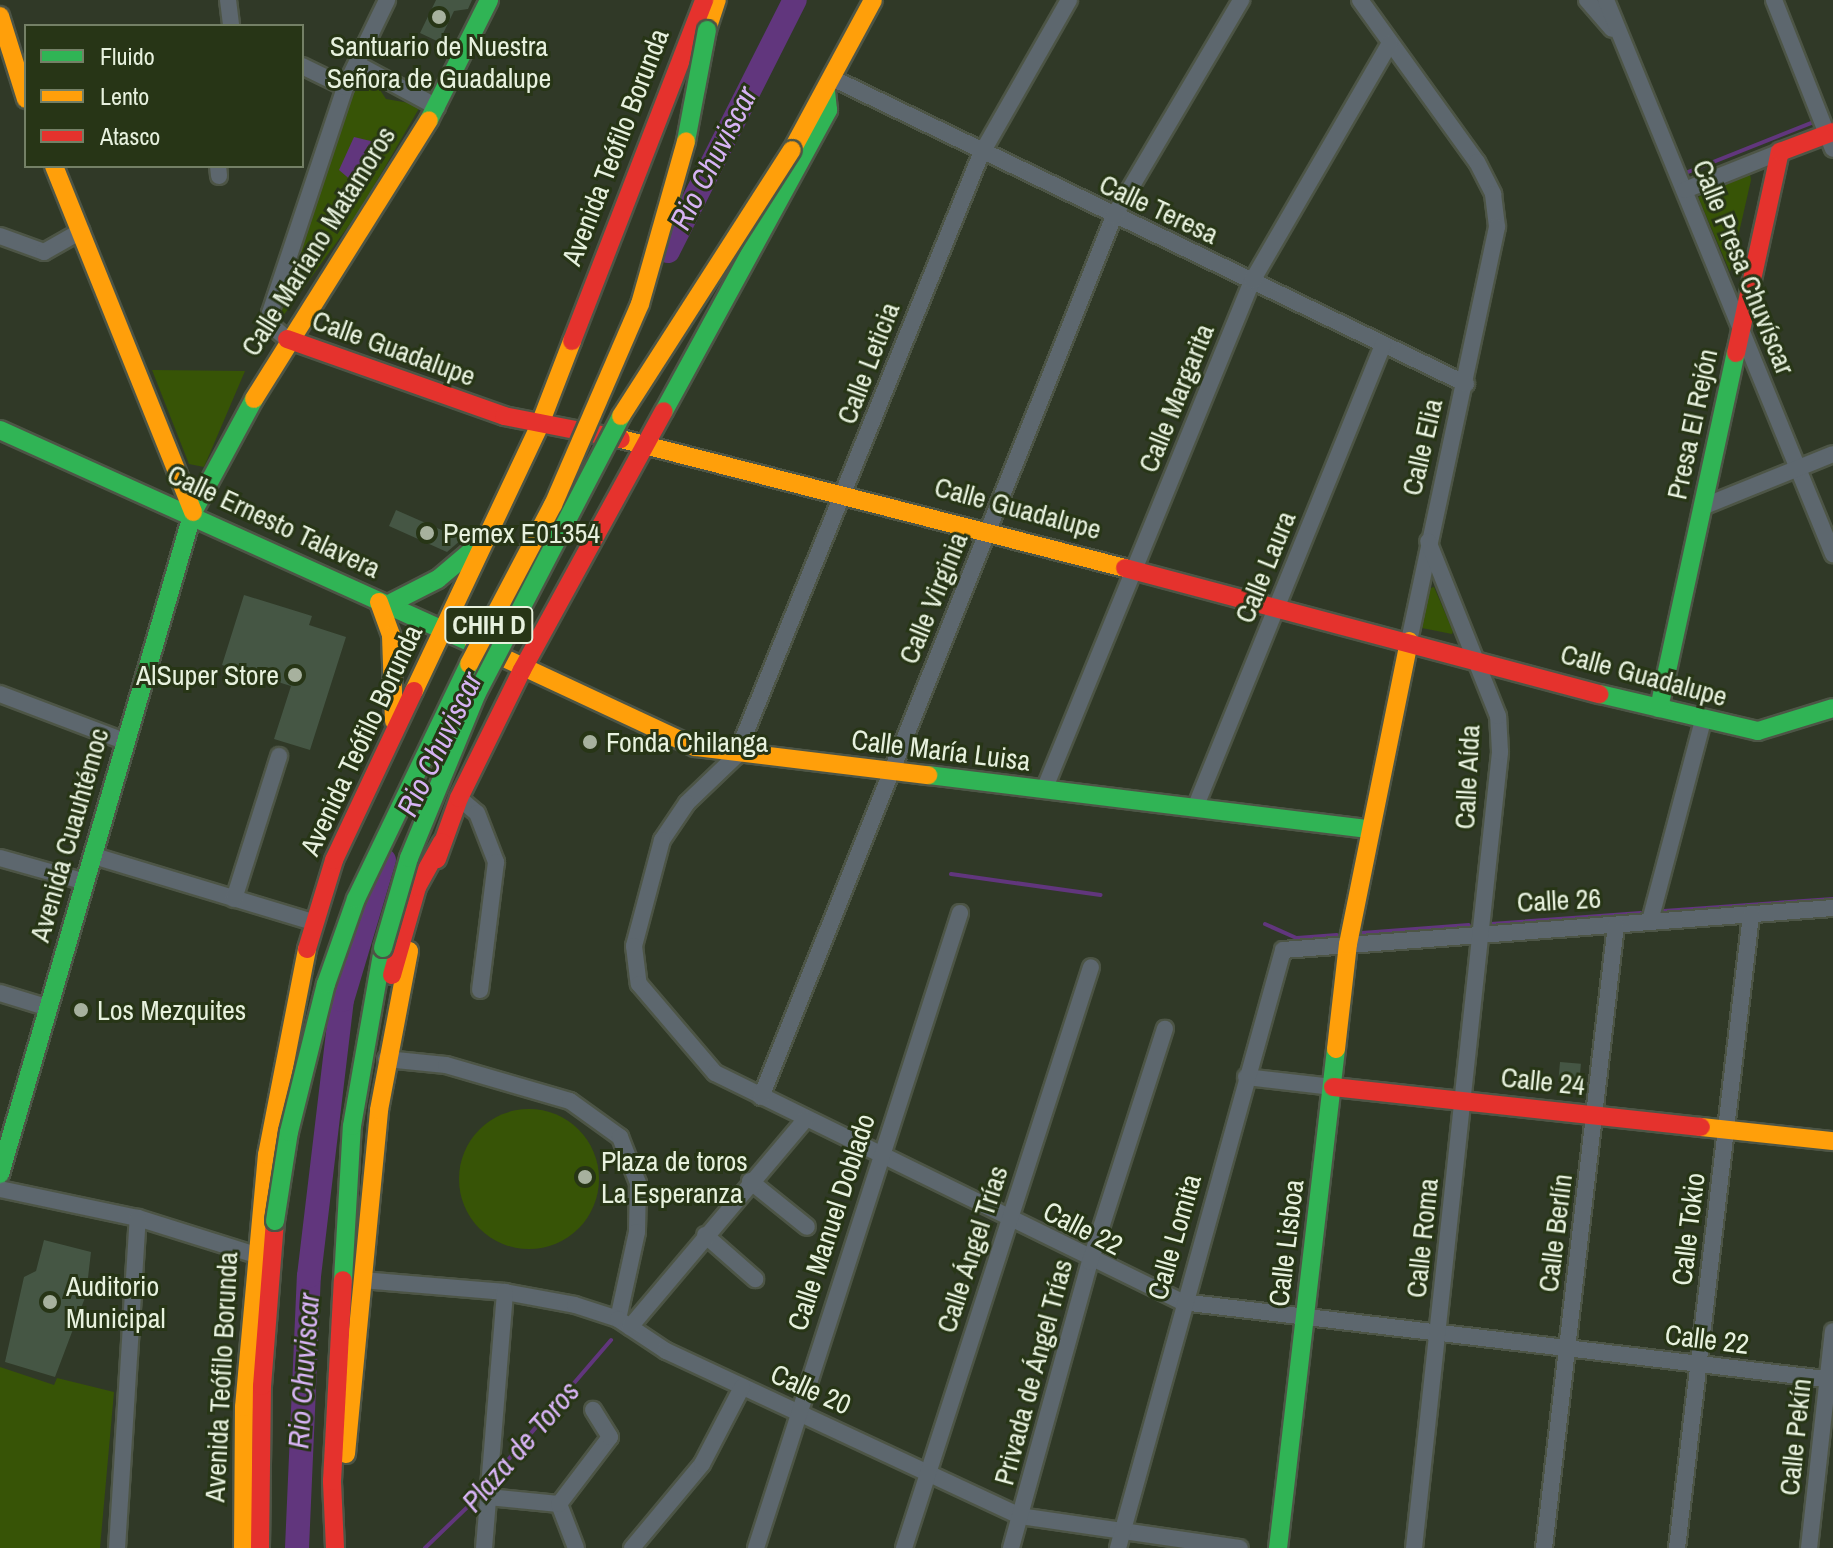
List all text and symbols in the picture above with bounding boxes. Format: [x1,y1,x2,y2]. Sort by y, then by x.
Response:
marker: Santuario de Nuestra Señora de Guadalupe [430,8,448,26]
legend [24,24,304,168]
street label: Avenida Teófilo Borunda [554,24,676,270]
place label: Santuario de Nuestra Señora de Guadalupe [327,29,551,95]
text: Fluido [100,40,155,72]
text: Lento [100,80,149,112]
water label: Rio Chuviscar [662,80,764,236]
text: Atasco [100,120,160,152]
street label: Calle Mariano Matamoros [234,120,402,362]
street label: Calle Presa Chuvíscar [1686,155,1802,379]
street label: Calle Teresa [1094,167,1224,251]
street label: Calle Leticia [829,297,907,429]
street label: Calle Guadalupe [308,303,480,393]
street label: Calle Margarita [1131,319,1221,477]
street label: Presa El Rejón [1660,346,1724,502]
street label: Calle Elia [1395,395,1449,499]
street label: Calle Ernesto Talavera [162,457,386,585]
street label: Calle Guadalupe [931,470,1105,546]
street label: Calle Laura [1227,506,1303,628]
place label: Pemex E01354 [443,516,600,550]
marker: Pemex E01354 [418,524,436,542]
street label: Calle Virginia [891,527,975,669]
road number: CHIH D [443,603,535,647]
street label: Avenida Teófilo Borunda [293,619,429,861]
street label: Calle Guadalupe [1557,637,1731,713]
place label: AlSuper Store [136,658,279,692]
marker: AlSuper Store [286,666,304,684]
water label: Rio Chuviscar [389,666,489,822]
street label: Calle María Luisa [850,722,1032,778]
street label: Calle Aída [1447,723,1487,831]
street label: Avenida Cuauhtémoc [22,724,116,946]
place label: Fonda Chilanga [606,725,768,759]
marker: Fonda Chilanga [581,733,599,751]
street label: Calle 26 [1516,881,1602,919]
place label: Los Mezquites [97,993,246,1027]
marker: Los Mezquites [72,1001,90,1019]
street label: Calle 24 [1499,1060,1587,1102]
street label: Calle Manuel Doblado [780,1109,882,1335]
place label: Plaza de toros La Esperanza [601,1144,748,1210]
street label: Calle Ángel Trías [929,1160,1015,1338]
marker: Plaza de toros La Esperanza [576,1168,594,1186]
street label: Calle Lomita [1140,1170,1208,1304]
street label: Calle Tokio [1664,1171,1712,1287]
street label: Calle Berlín [1531,1172,1579,1294]
street label: Calle Roma [1399,1177,1445,1299]
street label: Calle Lisboa [1262,1178,1310,1308]
street label: Calle 22 [1038,1194,1128,1262]
street label: Avenida Teófilo Borunda [198,1251,244,1503]
street label: Privada de Ángel Trías [986,1255,1080,1489]
place label: Auditorio Municipal [66,1269,166,1335]
water label: Rio Chuviscar [280,1292,326,1450]
marker: Auditorio Municipal [41,1293,59,1311]
street label: Calle 22 [1663,1317,1751,1361]
street label: Calle 20 [766,1357,856,1421]
water label: Plaza de Toros [453,1373,587,1519]
street label: Calle Pekín [1772,1377,1818,1497]

